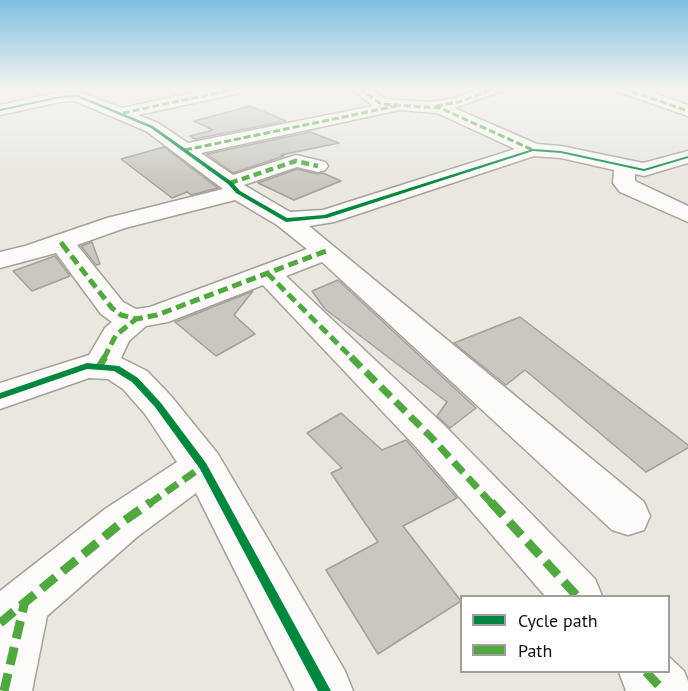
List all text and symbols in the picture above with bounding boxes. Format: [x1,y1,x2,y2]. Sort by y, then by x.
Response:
legend [460,595,670,673]
text: Cycle path [518,609,598,632]
text: Path [518,639,552,662]

